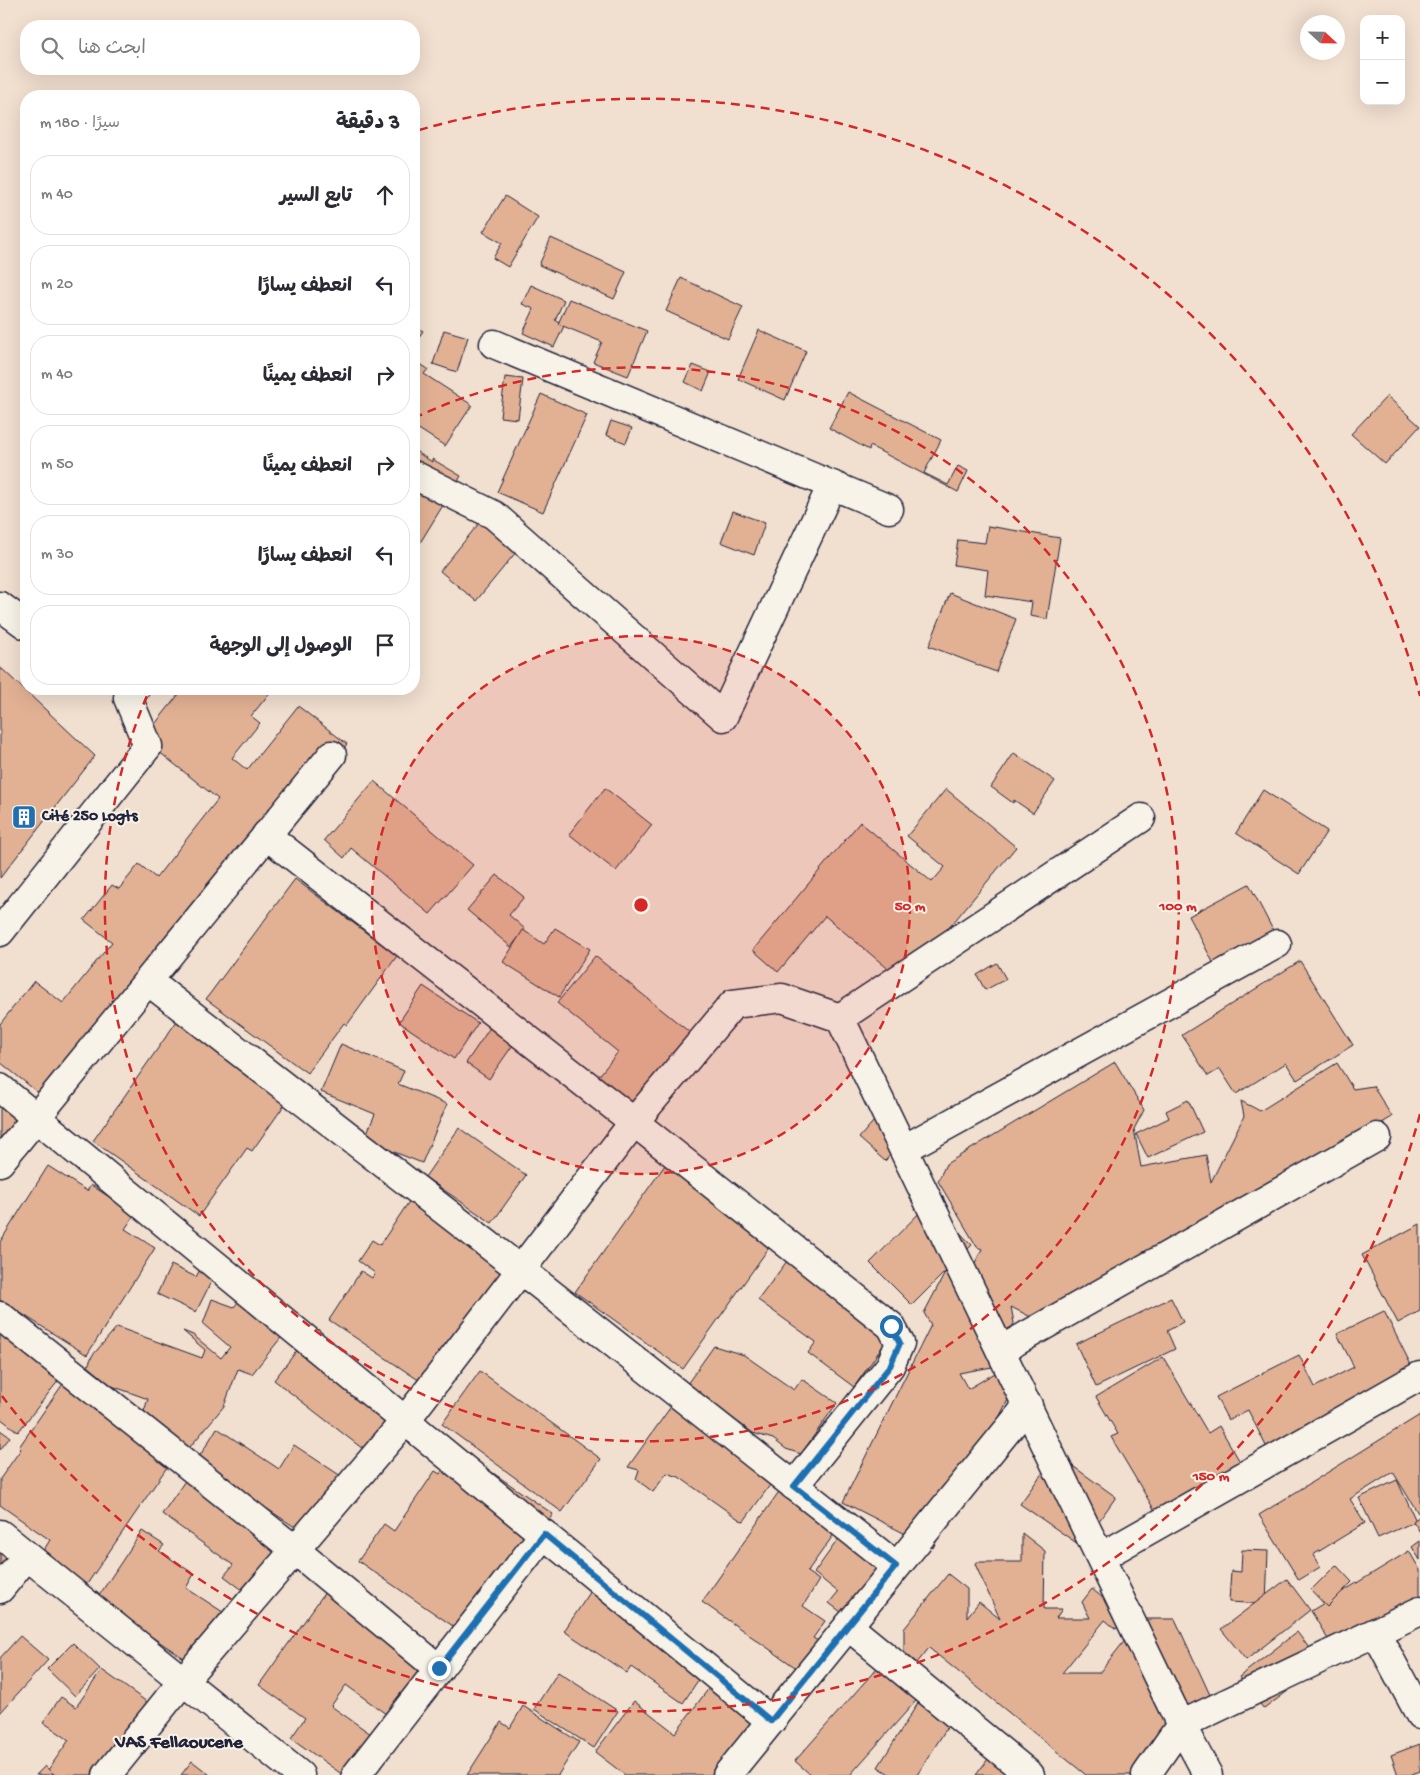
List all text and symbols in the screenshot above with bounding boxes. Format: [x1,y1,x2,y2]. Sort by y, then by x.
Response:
north arrow [1300,15,1345,60]
map controls [1360,15,1405,105]
button: + [1360,15,1405,60]
search box [20,20,420,75]
icon: search [38,34,66,62]
text: ابحث هنا [78,38,146,61]
button: − [1360,60,1405,105]
text: 3 دقيقة [336,112,400,137]
text: سيرًا · 180 m [40,115,120,134]
icon: ahead [371,181,399,209]
text: 40 m [41,186,73,205]
text: تابع السير [280,186,352,209]
icon: left [371,271,399,299]
text: 20 m [41,276,73,295]
text: انعطف يسارًا [258,276,352,299]
icon: right [371,361,399,389]
text: 40 m [41,366,73,385]
text: انعطف يمينًا [263,366,352,389]
icon: right [371,451,399,479]
text: 50 m [41,456,74,475]
text: انعطف يمينًا [263,456,352,479]
icon: left [371,541,399,569]
text: 30 m [41,546,74,565]
text: انعطف يسارًا [258,546,352,569]
icon: arrive [371,631,399,659]
text: الوصول إلى الوجهة [209,636,352,659]
building icon: Cité 250 Logts [11,804,37,830]
place label: Cité 250 Logts [41,808,139,827]
centre of rings [632,896,650,914]
text: 50 m [895,898,926,916]
text: 100 m [1158,898,1197,916]
route start [880,1315,903,1338]
text: 150 m [1192,1468,1230,1486]
route end [428,1657,451,1680]
district label: VAS Fellaoucene [114,1732,244,1755]

